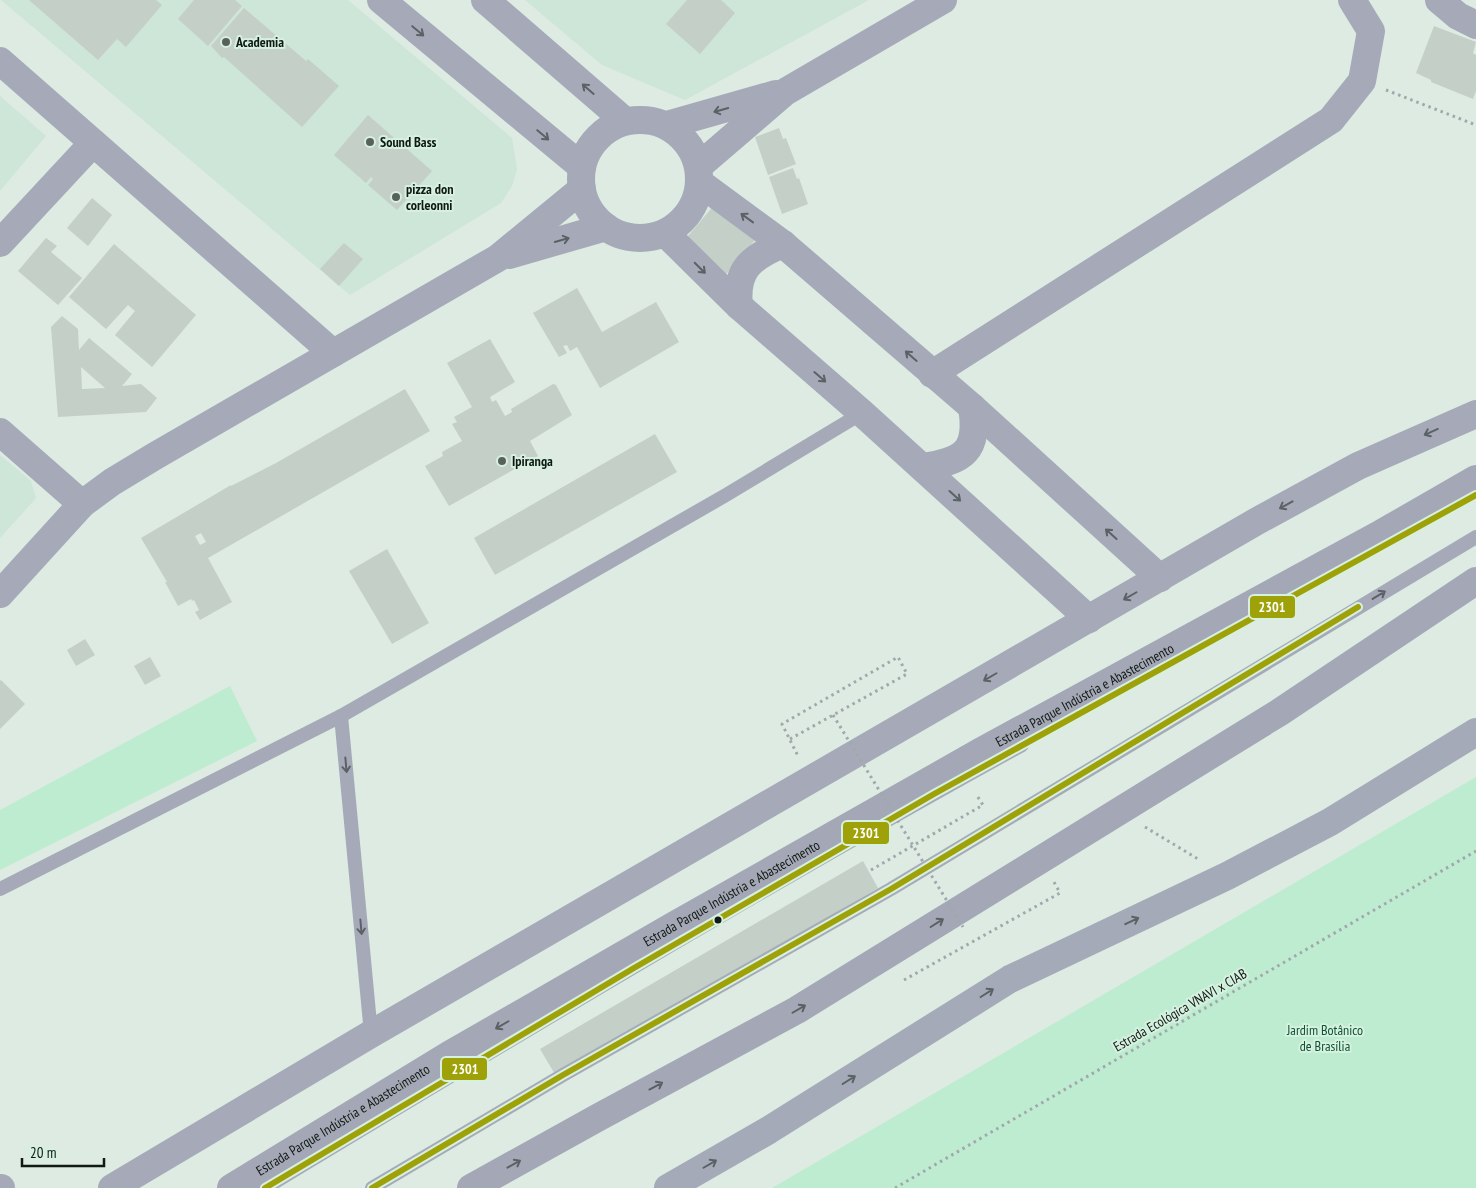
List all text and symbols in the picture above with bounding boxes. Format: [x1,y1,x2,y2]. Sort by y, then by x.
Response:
one-way arrow [411,26,424,37]
place label: Academia [235,33,284,51]
marker: Academia [220,36,232,48]
one-way arrow [582,84,595,95]
one-way arrow [714,106,730,115]
one-way arrow [537,129,550,140]
place label: Sound Bass [380,133,437,151]
marker: Sound Bass [364,136,376,148]
place label: pizza don corleonni [406,180,453,214]
marker: pizza don corleonni [390,191,402,203]
one-way arrow [740,213,754,223]
one-way arrow [553,234,569,244]
one-way arrow [694,261,706,274]
one-way arrow [905,350,918,362]
one-way arrow [814,371,827,382]
one-way arrow [1424,428,1439,438]
place label: Ipiranga [512,452,553,470]
marker: Ipiranga [496,455,508,467]
one-way arrow [948,490,961,502]
one-way arrow [1279,501,1294,511]
one-way arrow [1105,528,1118,539]
one-way arrow [1371,589,1385,599]
one-way arrow [1124,591,1138,601]
line badge: 2301 [1249,595,1296,619]
text: 2301 [1259,598,1285,616]
street label: Estrada Parque Indústria e Abastecimento [992,639,1177,751]
one-way arrow [983,673,997,683]
one-way arrow [341,757,351,773]
line badge: 2301 [842,821,890,845]
text: 2301 [853,824,879,842]
street label: Estrada Parque Indústria e Abastecimento [640,836,823,950]
unlabelled marker [713,915,723,925]
one-way arrow [1124,916,1139,926]
one-way arrow [356,918,366,934]
one-way arrow [930,918,944,928]
street label: Estrada Ecológica VNAVI x CIAB [1110,964,1250,1056]
one-way arrow [979,988,993,998]
one-way arrow [791,1003,805,1013]
one-way arrow [496,1020,510,1030]
park label: Jardim Botânico de Brasília [1286,1021,1363,1055]
line badge: 2301 [441,1057,488,1081]
street label: Estrada Parque Indústria e Abastecimento [253,1060,433,1180]
text: 2301 [452,1060,478,1078]
one-way arrow [842,1074,856,1085]
one-way arrow [648,1081,663,1090]
scale bar [22,1136,105,1168]
text: 20 m [30,1143,56,1162]
one-way arrow [702,1158,717,1168]
one-way arrow [506,1159,521,1169]

